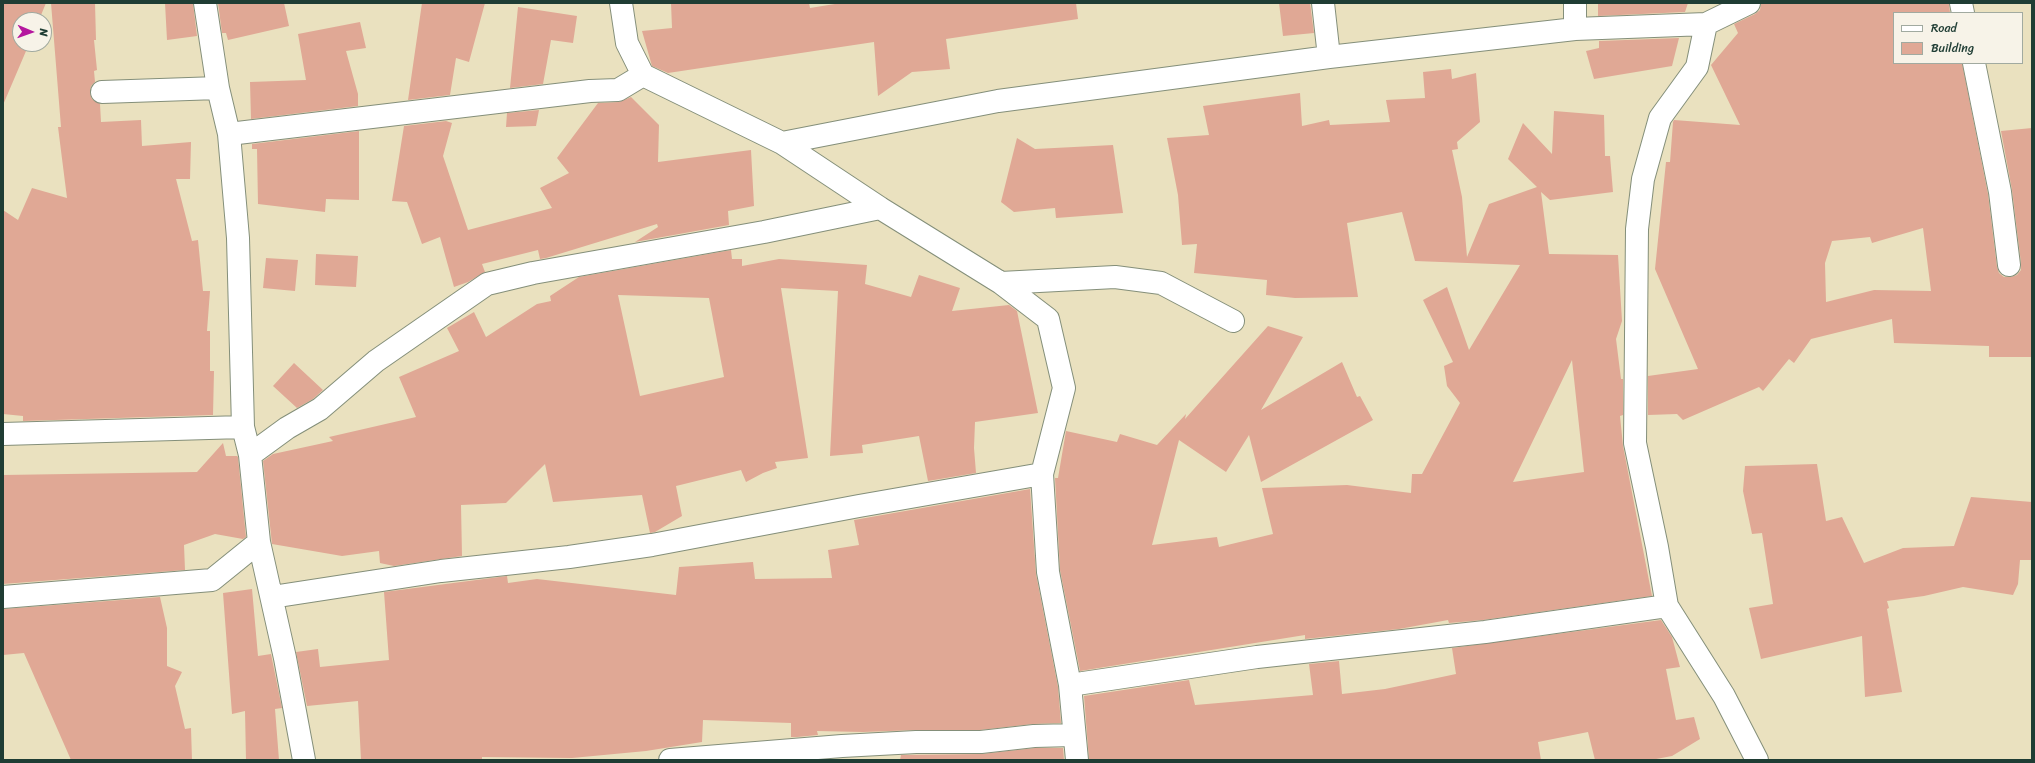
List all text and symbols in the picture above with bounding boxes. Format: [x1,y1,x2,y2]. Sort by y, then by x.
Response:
north arrow [12,12,52,52]
legend [1893,12,2023,64]
text: Road [1931,17,1957,39]
text: N [34,28,53,37]
text: Building [1931,37,1974,59]

